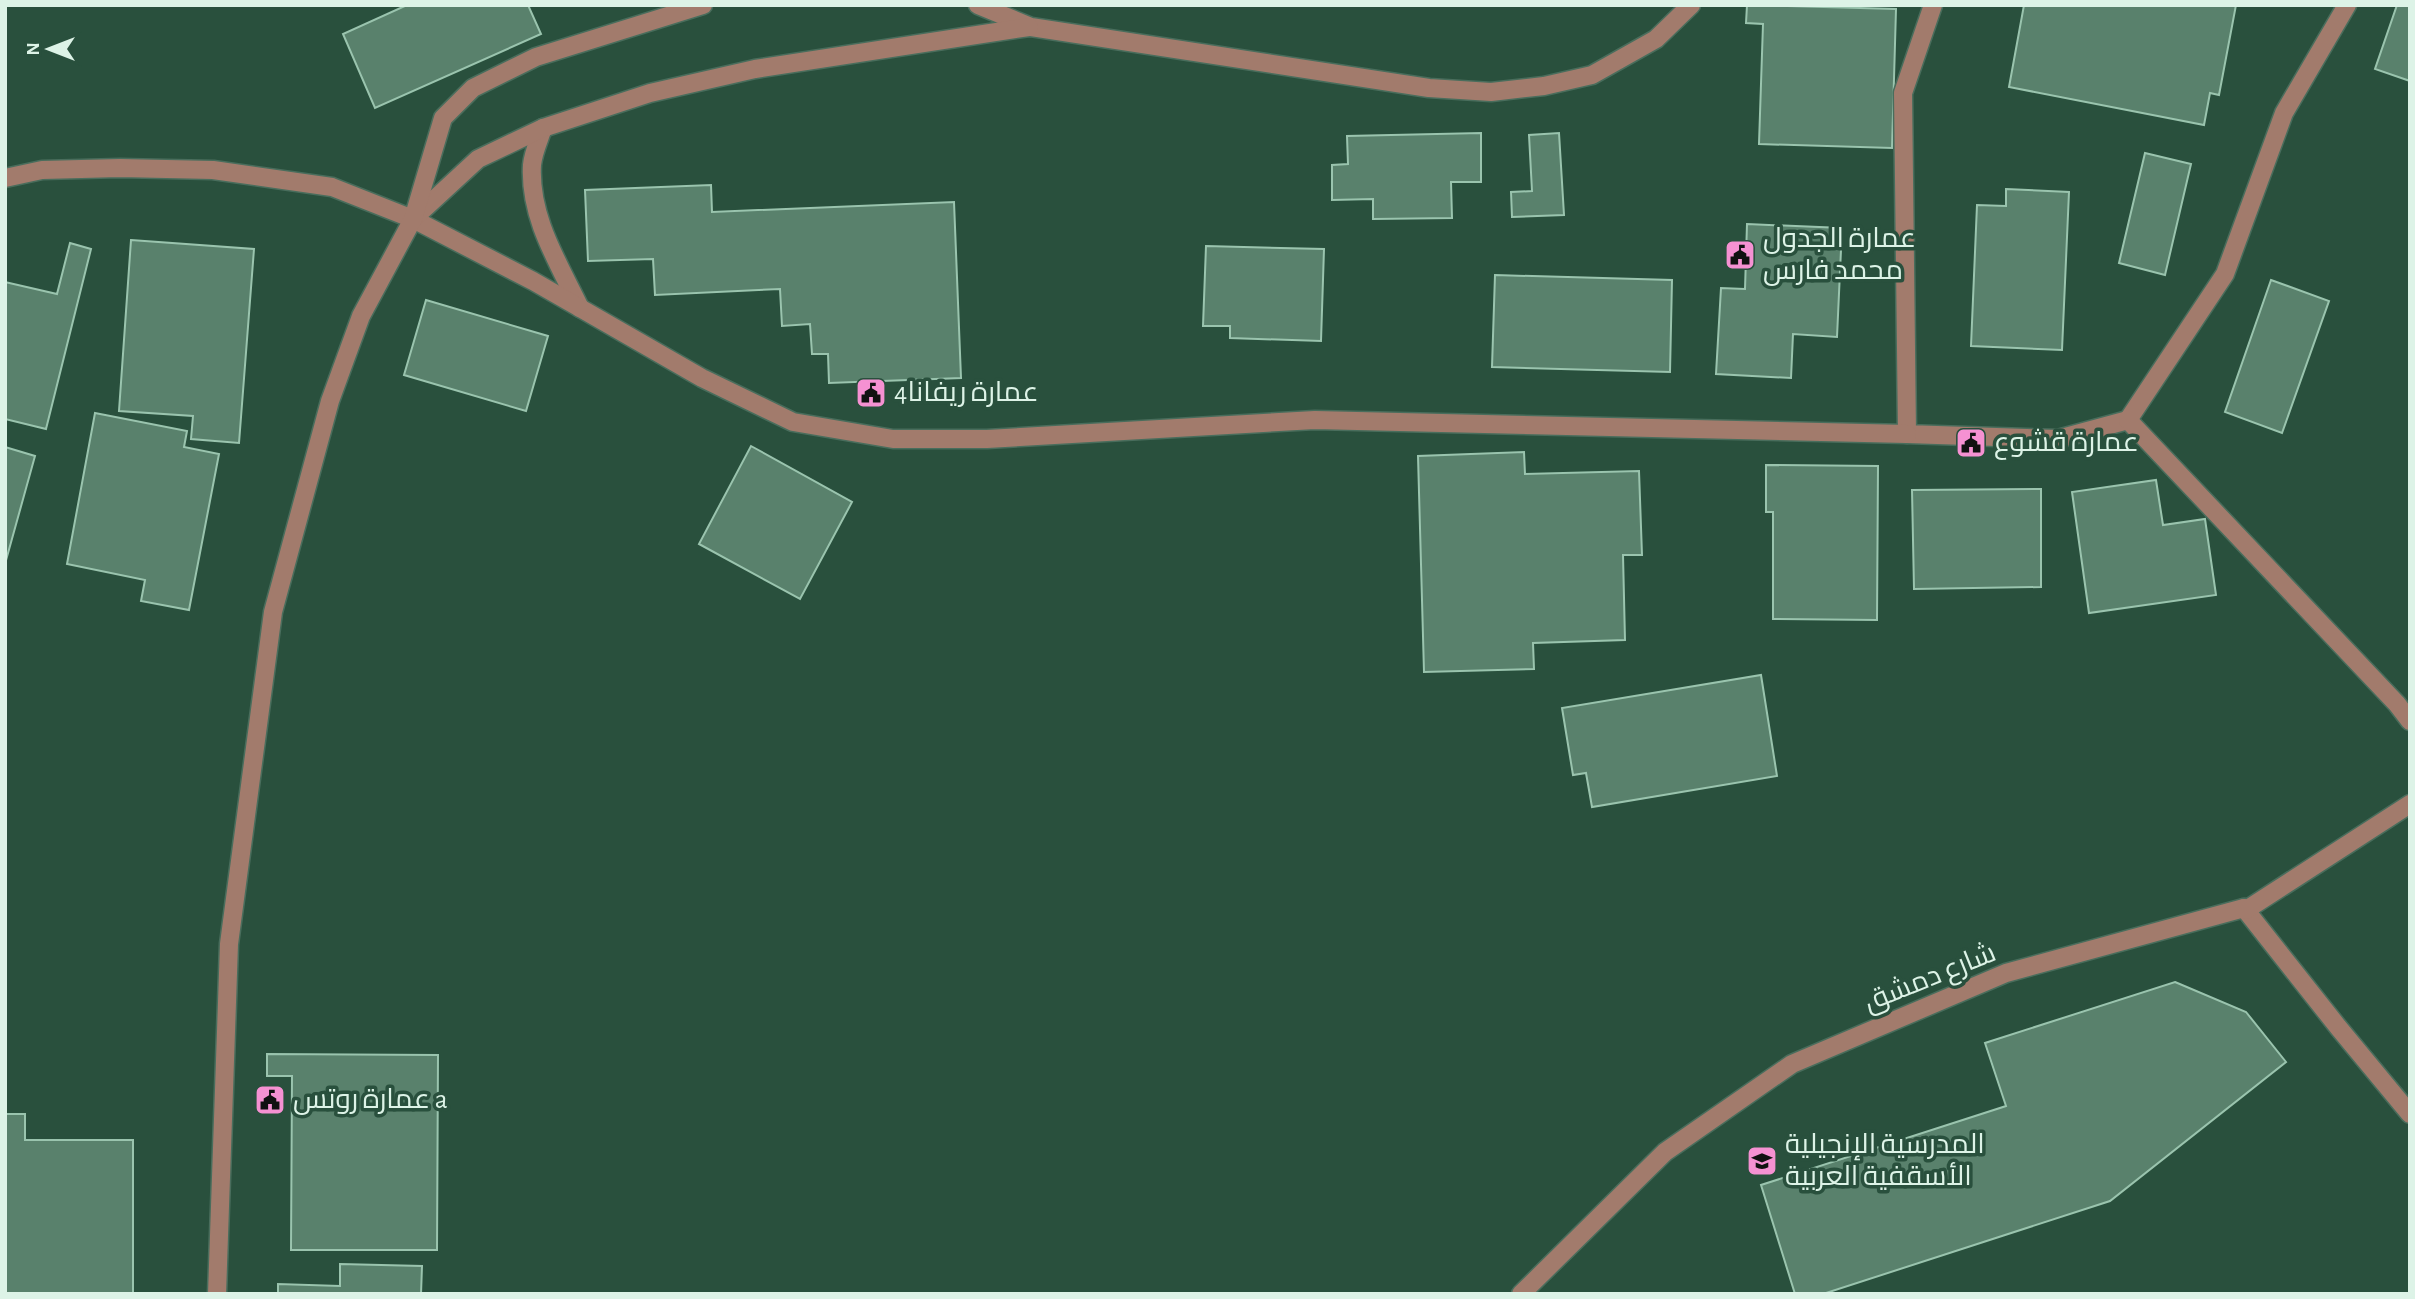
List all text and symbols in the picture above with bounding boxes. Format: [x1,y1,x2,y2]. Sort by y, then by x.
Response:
north arrow [14,14,84,84]
text: N [24,42,43,56]
place label: عمارة الجدول محمد فارس [1763,225,1916,286]
public building icon: عمارة الجدول محمد فارس [1723,238,1757,272]
public building icon: عمارة ريفانا4 [854,376,888,410]
place label: عمارة ريفانا4 [894,379,1039,407]
public building icon: عمارة قشوع [1954,426,1988,460]
place label: عمارة قشوع [1994,428,2139,460]
street label: شارع دمشق [1860,938,2001,1020]
public building icon: عمارة روتس a [253,1083,287,1117]
place label: عمارة روتس a [293,1086,448,1115]
place label: المدرسية الإنجيلية الأسقفية العربية [1785,1131,1985,1191]
school or university icon: المدرسية الإنجيلية الأسقفية العربية [1745,1144,1779,1178]

